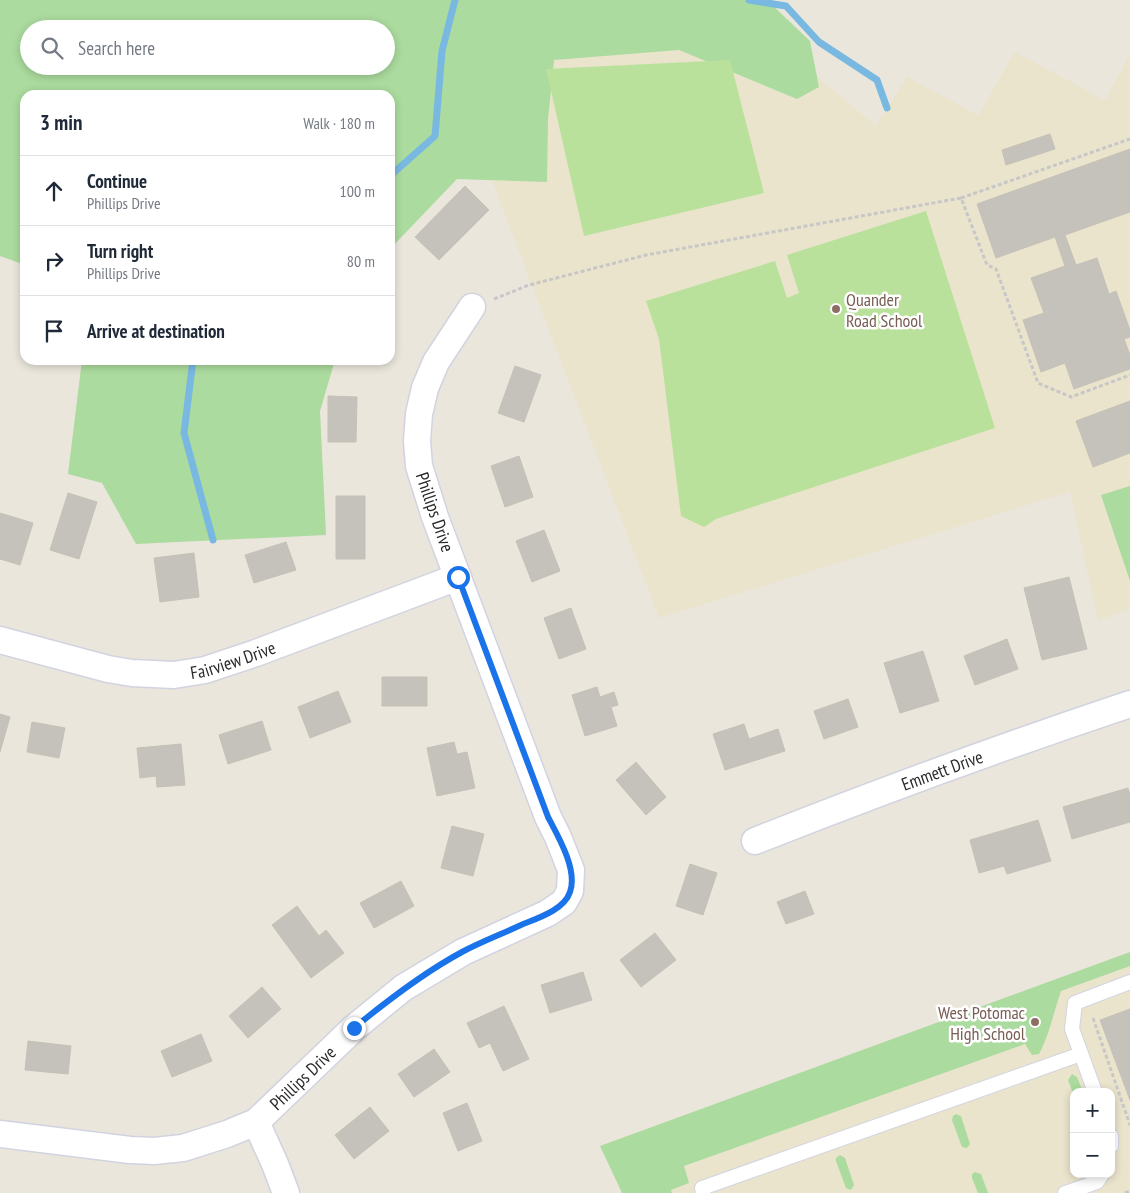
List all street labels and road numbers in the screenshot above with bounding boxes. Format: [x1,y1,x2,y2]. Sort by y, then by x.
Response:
street label: Phillips Drive [411,469,459,555]
street label: Fairview Drive [189,635,279,684]
street label: Emmett Drive [898,744,986,795]
street label: Phillips Drive [265,1041,340,1114]

